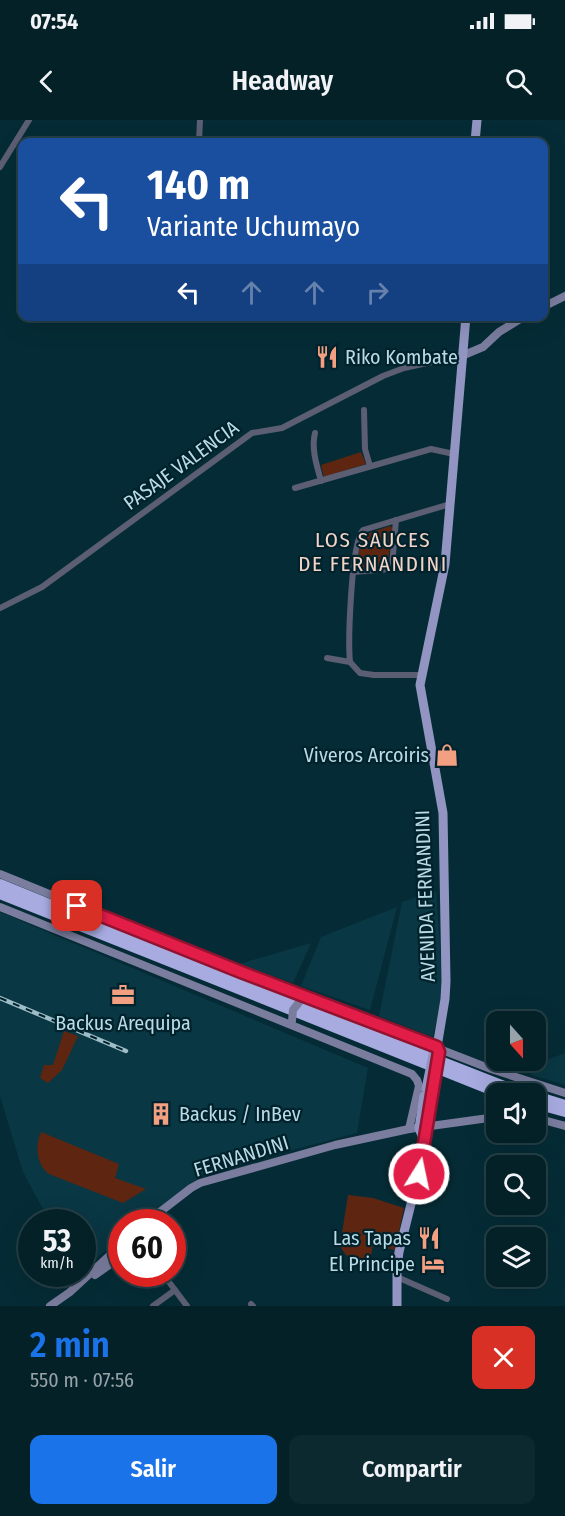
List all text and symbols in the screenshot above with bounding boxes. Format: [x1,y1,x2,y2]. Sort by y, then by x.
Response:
text: 07:54 [30,8,78,35]
icon: back [30,65,63,98]
text: Headway [232,65,333,97]
icon: search [502,65,535,98]
text: 140 m [147,160,250,210]
icon: left [48,162,126,240]
text: Variante Uchumayo [147,211,360,243]
icon: left [172,276,205,309]
icon: ahead [235,276,268,309]
icon: ahead [298,276,331,309]
icon: right [361,276,394,309]
restaurant icon: Riko Kombate [314,344,340,370]
place label: Riko Kombate [345,345,458,369]
street label: PASAJE VALENCIA [119,415,244,515]
district label: LOS SAUCES DE FERNANDINI [298,527,448,577]
shop icon: Viveros Arcoiris [434,742,460,768]
place label: Viveros Arcoiris [304,743,429,767]
street label: AVENIDA FERNANDINI [410,810,440,982]
pin [51,880,102,931]
icon: arrive [60,889,93,922]
office icon: Backus Arequipa [110,982,136,1008]
place label: Backus Arequipa [55,1011,191,1035]
north arrow [486,1011,546,1071]
map controls [486,1011,546,1287]
button: sound [486,1083,546,1143]
building icon: Backus / InBev [148,1101,174,1127]
place label: Backus / InBev [179,1102,301,1126]
street label: FERNANDINI [191,1130,291,1182]
position arrow [387,1142,451,1206]
button: search [486,1155,546,1215]
speed limit sign: 60 [108,1209,186,1287]
text: 53 [43,1223,71,1259]
restaurant icon: Las Tapas [416,1225,442,1251]
place label: Las Tapas [333,1226,411,1250]
button: layers [486,1227,546,1287]
hotel icon: El Principe [420,1251,446,1277]
place label: El Principe [329,1252,415,1276]
text: km/h [40,1254,74,1272]
text: 2 min [30,1323,110,1367]
button: close [472,1326,535,1389]
text: 550 m · 07:56 [30,1368,134,1392]
button: Salir [30,1435,277,1504]
button: Compartir [289,1435,535,1504]

